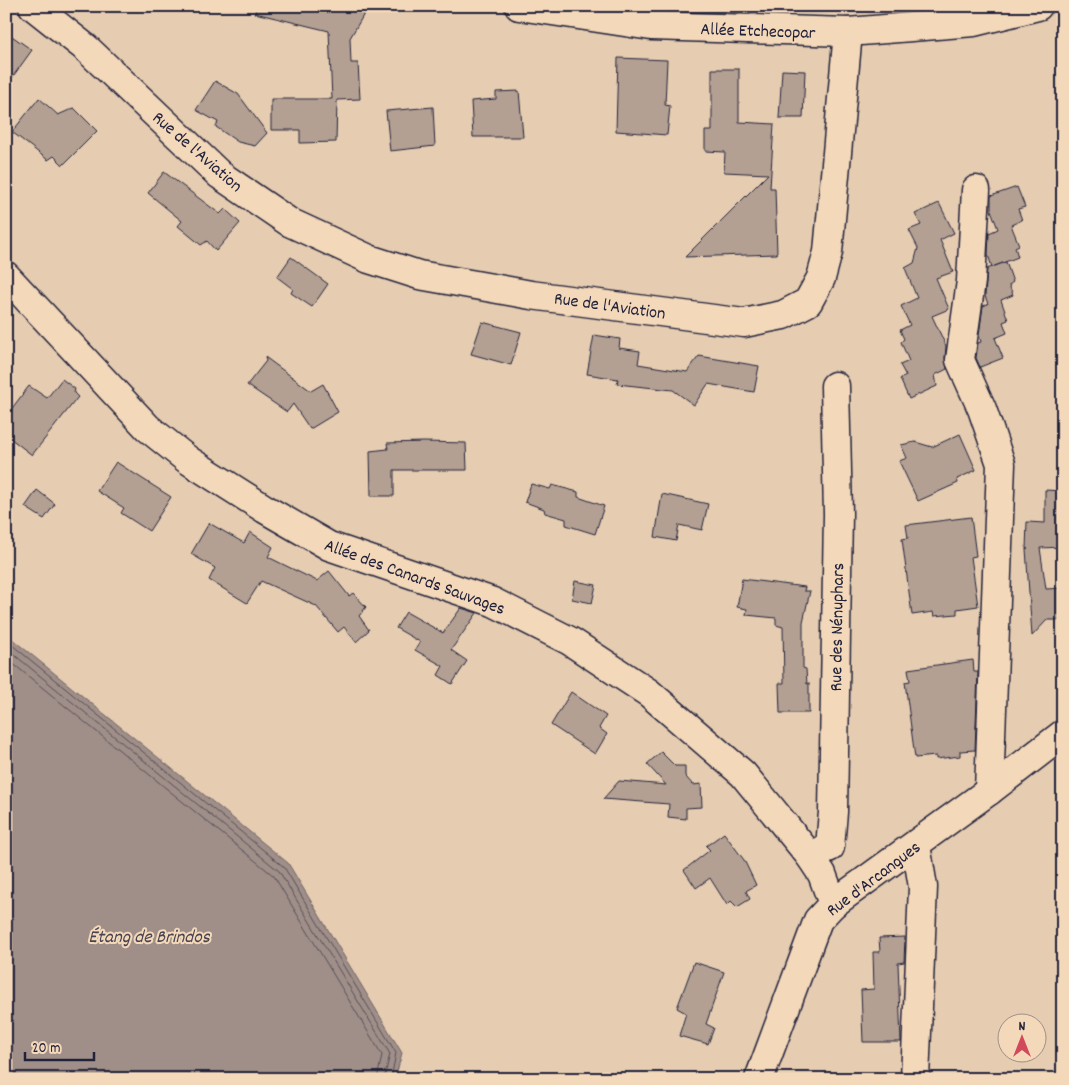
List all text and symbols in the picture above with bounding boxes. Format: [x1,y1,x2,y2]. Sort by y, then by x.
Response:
street label: Allée Etchecopar [700,18,816,47]
street label: Rue de l'Aviation [146,107,247,199]
street label: Rue de l'Aviation [552,287,667,328]
street label: Allée des Canards Sauvages [320,534,508,623]
street label: Rue des Nénuphars [825,563,852,692]
street label: Rue d'Arcangues [822,836,927,924]
water label: Étang de Brindos [88,925,211,952]
north arrow [996,1012,1046,1062]
text: N [1019,1017,1026,1037]
scale bar [25,1030,94,1062]
text: 20 m [32,1038,60,1060]

